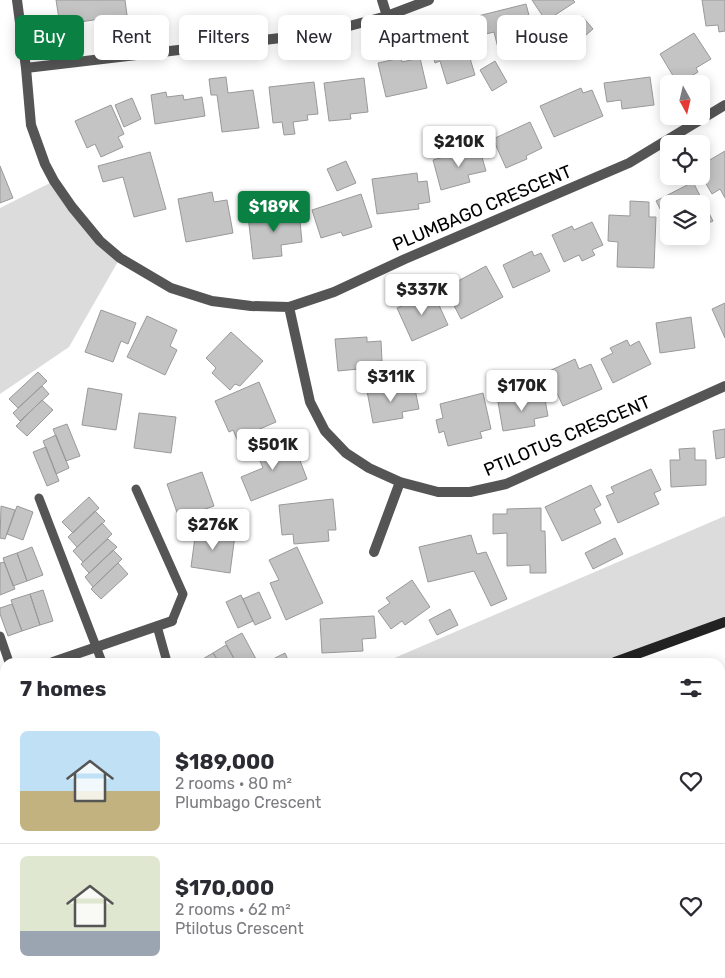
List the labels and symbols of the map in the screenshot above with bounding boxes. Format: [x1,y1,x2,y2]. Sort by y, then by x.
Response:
north arrow [660,75,710,125]
pin: $210K [424,126,494,168]
street label: PLUMBAGO CRESCENT [389,160,575,256]
pin: $189K [239,190,309,233]
pin: $337K [387,274,457,316]
pin: $311K [356,360,426,403]
pin: $170K [487,370,557,412]
street label: PTILOTUS CRESCENT [480,391,654,481]
pin: $501K [238,428,308,471]
pin: $276K [178,508,248,551]

